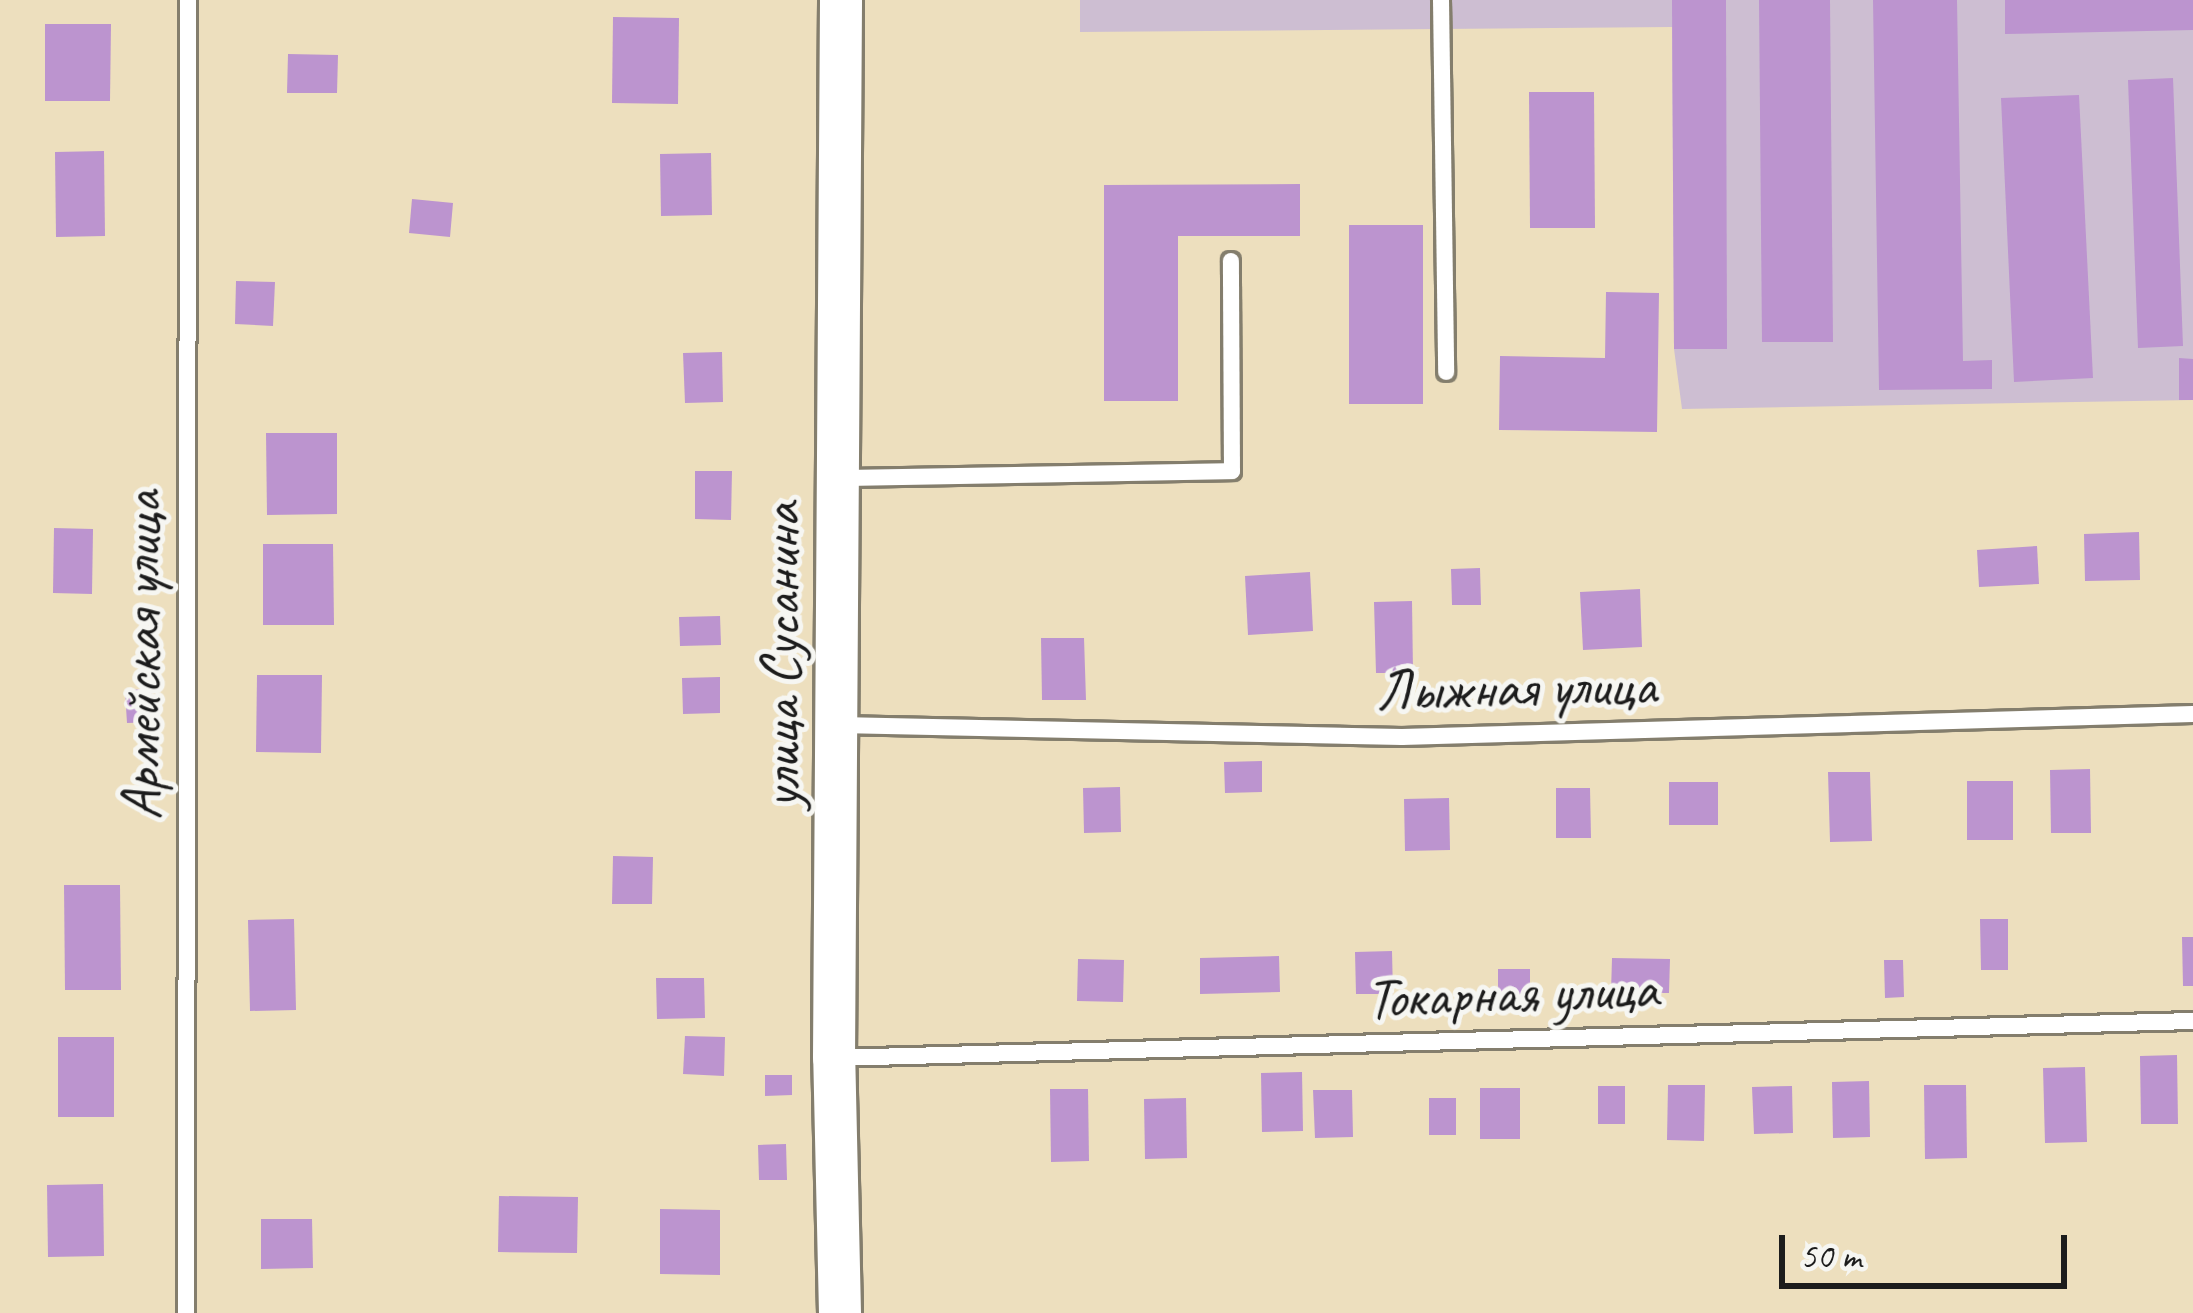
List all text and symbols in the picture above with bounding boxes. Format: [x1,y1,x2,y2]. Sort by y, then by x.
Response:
street label: Армейская улица [108,490,176,822]
street label: улица Сусанина [747,504,815,808]
street label: Лыжная улица [1373,651,1659,725]
street label: Токарная улица [1364,955,1660,1033]
scale bar [1785,1211,2073,1285]
text: 50 m [1800,1233,1861,1279]

